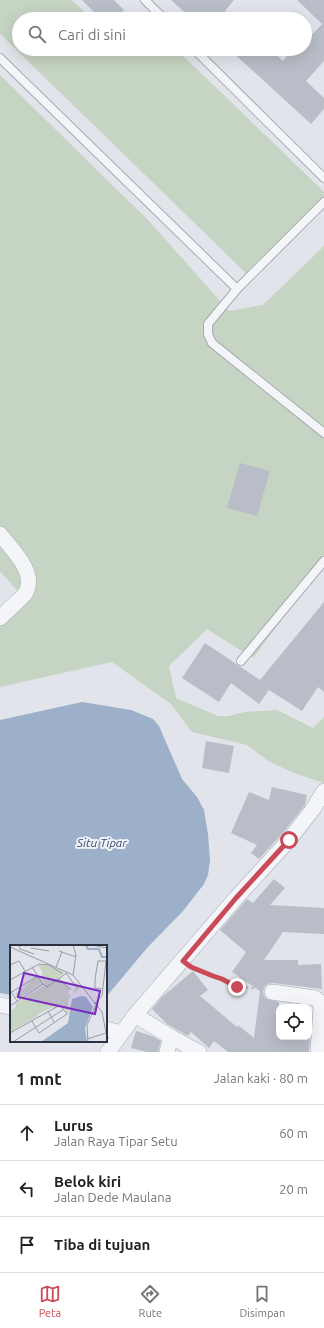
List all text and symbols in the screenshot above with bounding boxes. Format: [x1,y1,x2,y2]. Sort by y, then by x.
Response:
search box [12,12,312,56]
icon: search [26,23,48,45]
text: Cari di sini [58,26,126,43]
route start [280,831,298,849]
water label: Situ Tipar [76,836,127,849]
inset map [10,945,107,1042]
route end [228,978,246,996]
map controls [276,1004,312,1040]
button: locate [276,1004,312,1040]
text: 1 mnt [16,1069,62,1088]
text: Jalan kaki · 80 m [213,1071,308,1085]
text: Lurus [54,1117,93,1134]
icon: ahead [16,1122,38,1144]
text: 60 m [279,1126,308,1140]
text: Jalan Raya Tipar Setu [54,1134,178,1148]
text: Belok kiri [54,1173,121,1190]
icon: left [16,1178,38,1200]
text: 20 m [279,1182,308,1196]
text: Jalan Dede Maulana [54,1190,171,1204]
icon: arrive [16,1234,38,1256]
text: Tiba di tujuan [54,1236,150,1253]
tab: Peta [39,1283,61,1319]
tab: Rute [139,1283,162,1319]
tab: Disimpan [240,1283,285,1319]

